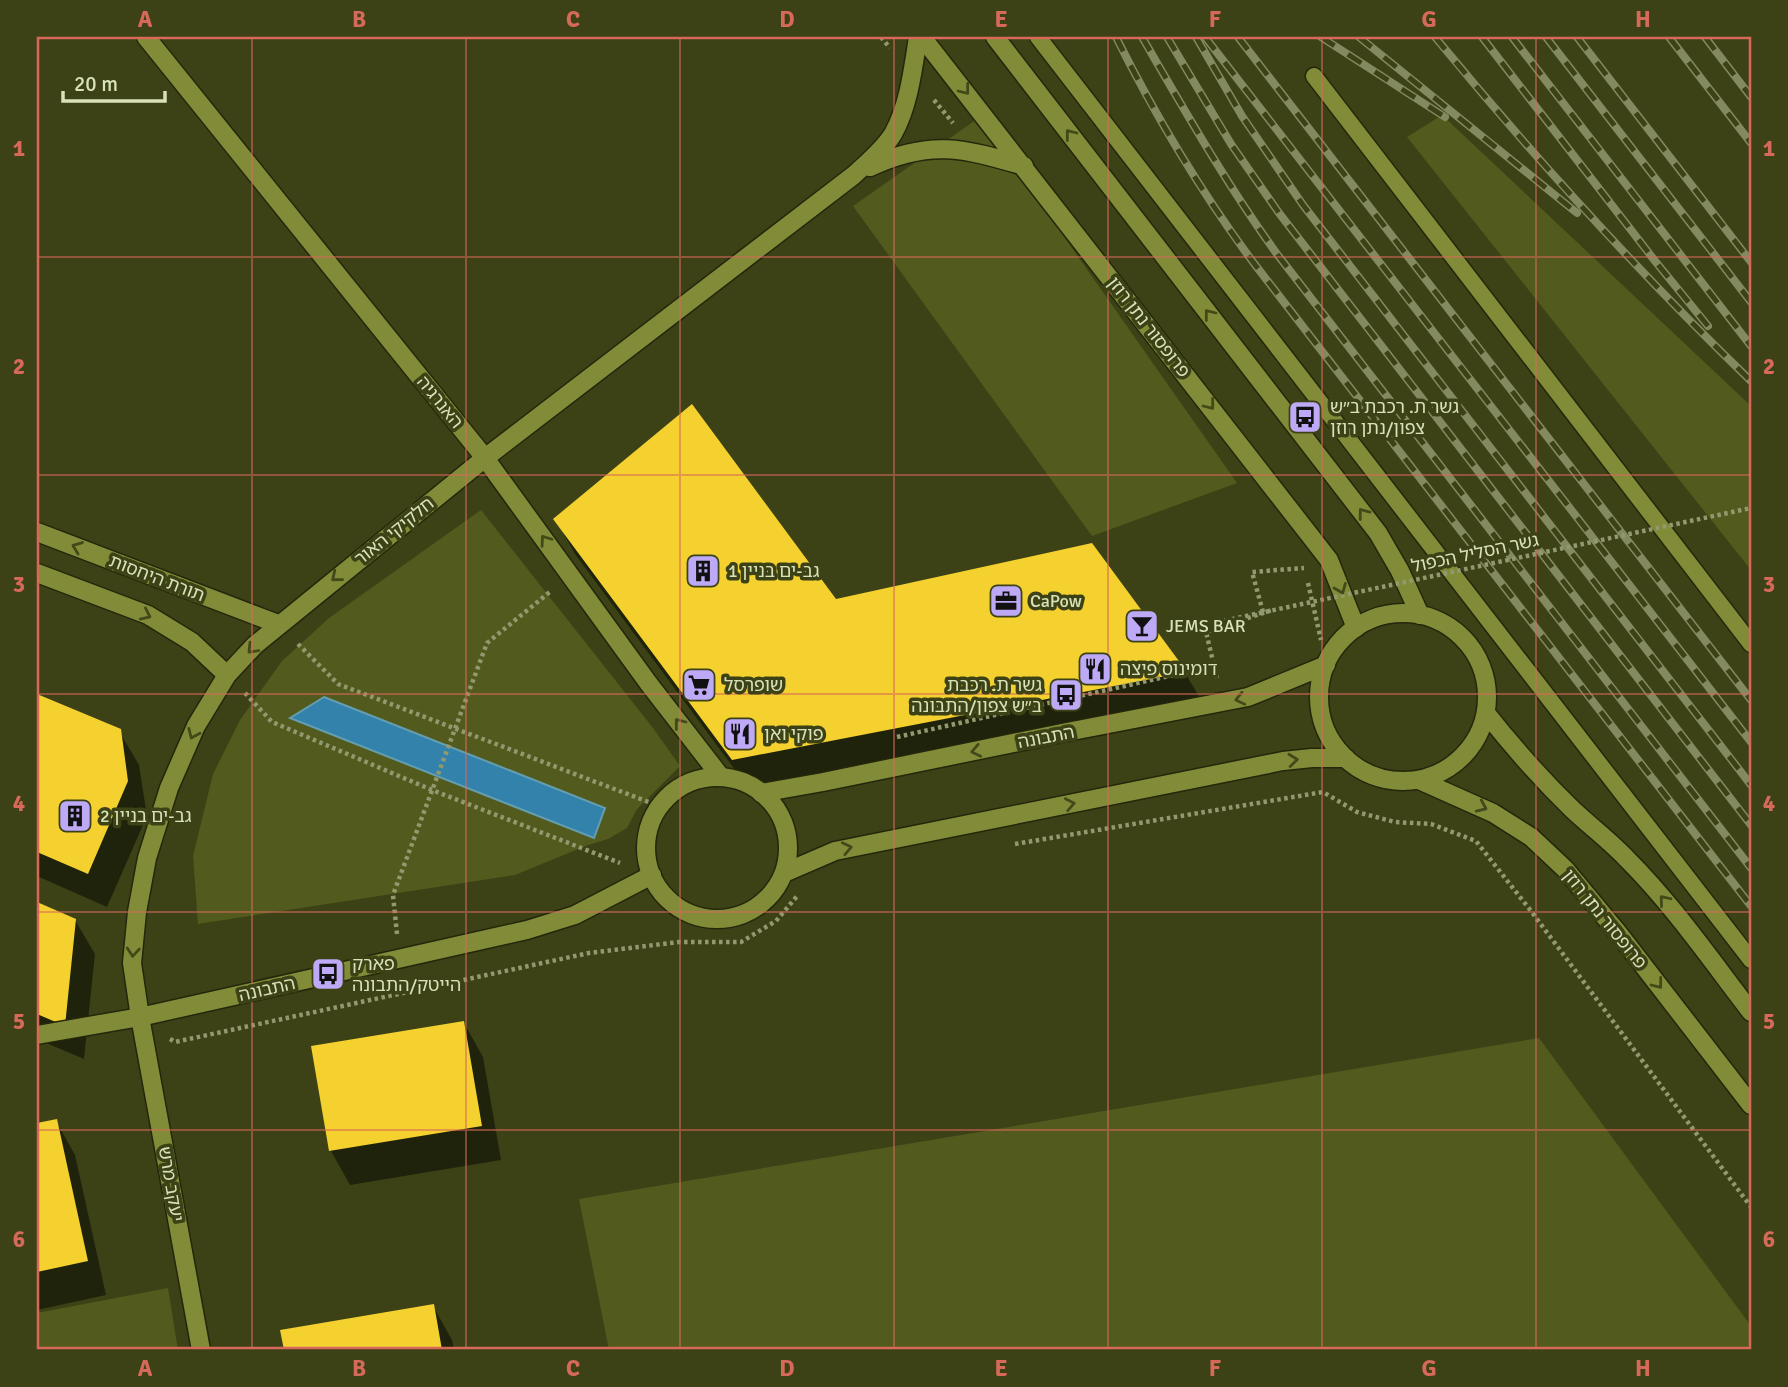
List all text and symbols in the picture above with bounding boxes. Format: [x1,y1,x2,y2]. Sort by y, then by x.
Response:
text: A [138,5,153,34]
text: B [352,5,366,34]
text: C [566,5,580,34]
text: D [779,5,795,34]
text: E [994,5,1008,34]
text: F [1209,5,1221,34]
text: G [1421,5,1437,34]
text: H [1635,5,1651,34]
scale bar [63,60,164,104]
text: 20 m [74,71,118,97]
one-way arrow [956,83,969,95]
one-way arrow [1066,129,1079,142]
text: 1 [13,134,25,163]
text: 1 [1763,134,1775,163]
street label: פרופסור נתן רוזן [1103,272,1195,382]
one-way arrow [1205,309,1218,322]
text: 2 [13,352,25,381]
text: 2 [1763,352,1775,381]
street label: האנרגיה [412,371,468,433]
place label: גשר ת. רכבת ב״ש צפון/נתן רוזן [1330,396,1459,439]
one-way arrow [1201,397,1214,410]
bus stop icon: גשר ת. רכבת ב״ש צפון/נתן רוזן [1286,398,1324,436]
street label: חלקיקי האור [350,492,438,570]
one-way arrow [1359,509,1372,521]
street label: גשר הסליל הכפול [1409,529,1541,577]
one-way arrow [541,535,553,548]
one-way arrow [72,542,84,556]
street label: תורת היחסות [106,550,208,606]
building icon: גב-ים בניין 1 [684,552,722,590]
place label: גב-ים בניין 1 [728,560,820,582]
one-way arrow [332,569,344,582]
text: 3 [13,570,25,599]
text: 3 [1763,570,1775,599]
office icon: CaPow [987,582,1025,620]
one-way arrow [1333,583,1347,595]
place label: CaPow [1030,590,1082,612]
one-way arrow [139,607,151,621]
bar icon: JEMS BAR [1123,607,1161,645]
place label: JEMS BAR [1166,615,1246,637]
one-way arrow [247,641,260,654]
restaurant icon: דומינוס פיצה [1076,650,1114,688]
place label: דומינוס פיצה [1120,658,1218,680]
supermarket icon: שופרסל [680,666,718,704]
place label: שופרסל [724,674,783,696]
place label: גשר ת. רכבת ב״ש צפון/התבונה [911,674,1042,717]
bus stop icon: גשר ת. רכבת ב״ש צפון/התבונה [1047,676,1085,714]
one-way arrow [1234,690,1246,705]
restaurant icon: פוקי ואן [721,715,759,753]
one-way arrow [675,718,688,731]
street label: התבונה [1016,721,1076,753]
place label: פוקי ואן [764,723,824,745]
one-way arrow [187,727,201,739]
one-way arrow [970,742,982,757]
one-way arrow [1288,753,1299,768]
text: 4 [13,789,25,818]
text: 4 [1763,789,1775,818]
building icon: גב-ים בניין 2 [56,797,94,835]
one-way arrow [1064,797,1076,812]
one-way arrow [1475,799,1487,813]
place label: גב-ים בניין 2 [100,805,192,827]
one-way arrow [841,842,853,857]
street label: פרופסור נתן רוזן [1558,865,1652,973]
one-way arrow [1660,896,1672,909]
one-way arrow [126,947,141,958]
place label: פארק הייטק/התבונה [352,953,461,996]
bus stop icon: פארק הייטק/התבונה [309,955,347,993]
street label: התבונה [237,972,297,1006]
one-way arrow [1649,976,1662,989]
text: 5 [13,1007,25,1036]
text: 5 [1763,1007,1775,1036]
street label: יעקב מרש [154,1145,188,1223]
text: 6 [13,1225,25,1254]
text: 6 [1763,1225,1775,1254]
text: A [138,1354,153,1383]
text: B [352,1354,366,1383]
text: C [566,1354,580,1383]
text: D [779,1354,795,1383]
text: E [994,1354,1008,1383]
text: F [1209,1354,1221,1383]
text: G [1421,1354,1437,1383]
text: H [1635,1354,1651,1383]

